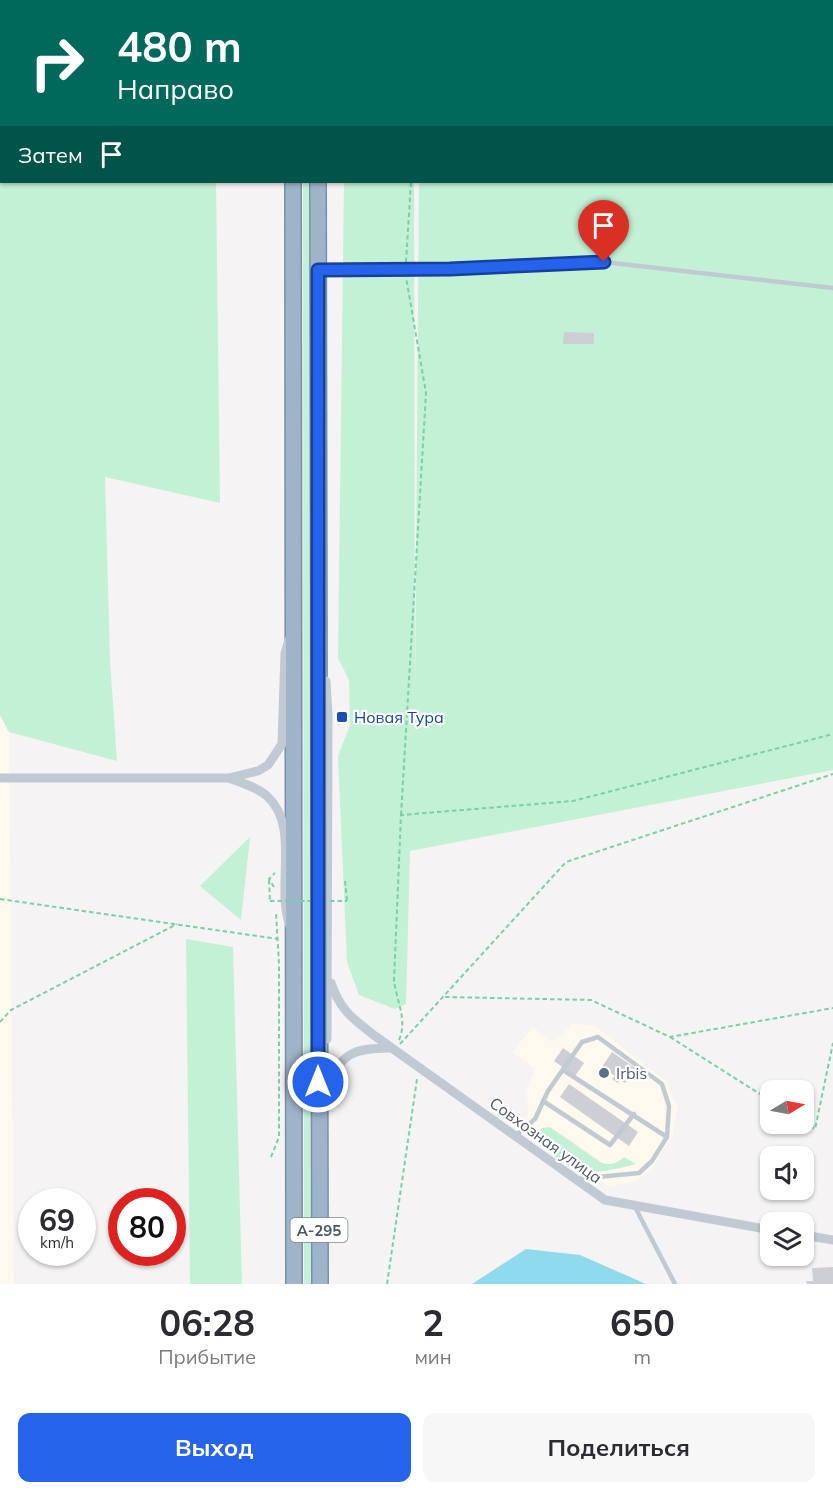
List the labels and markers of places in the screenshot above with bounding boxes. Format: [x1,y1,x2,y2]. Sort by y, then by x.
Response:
pin [578,200,629,262]
place label: Новая Тура [354,707,444,727]
marker: Новая Тура [335,710,349,724]
place label: Irbis [616,1063,647,1083]
marker: Irbis [597,1066,611,1080]

